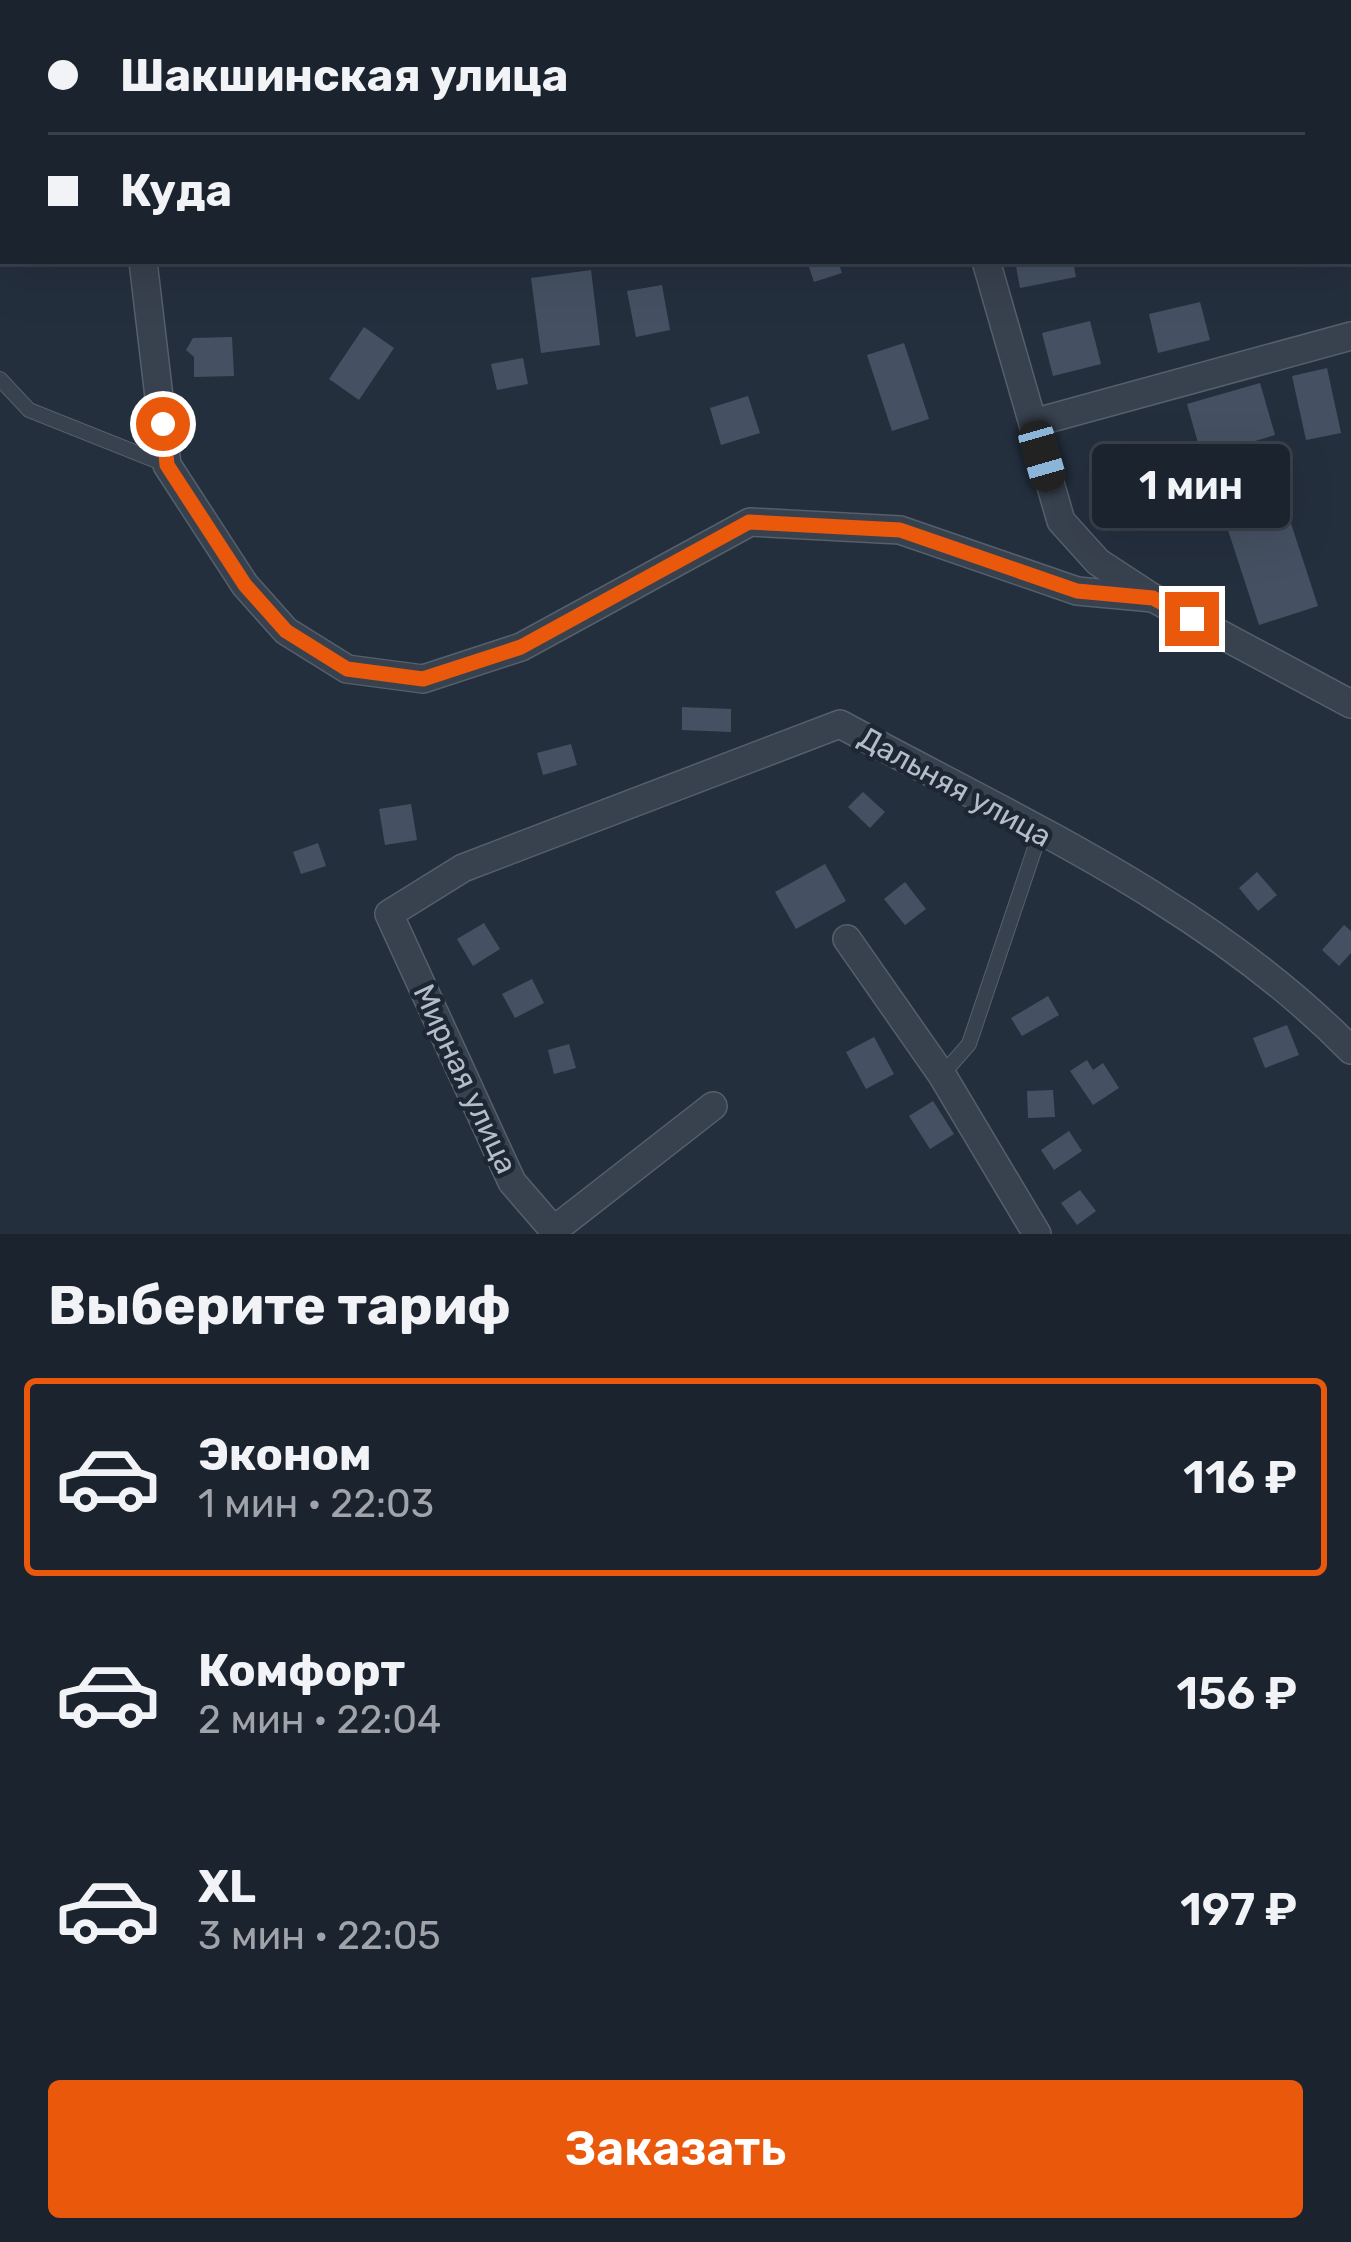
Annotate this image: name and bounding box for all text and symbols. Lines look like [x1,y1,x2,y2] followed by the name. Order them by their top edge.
[120,49,568,102] text: Шакшинская улица
[120,164,232,217] text: Куда
[136,397,190,451] route start
[1015,416,1069,496] car
[1093,445,1291,529] callout: 1 мин
[1139,463,1243,509] text: 1 мин
[1165,592,1219,646] route end
[852,719,1058,855] street label: Дальняя улица
[405,979,525,1179] street label: Мирная улица
[48,1274,511,1338] text: Выберите тариф
[54,1423,162,1531] icon: car
[198,1428,372,1481] text: Эконом
[1183,1451,1297,1504] text: 116 ₽
[198,1481,434,1527] text: 1 мин · 22:03
[54,1639,162,1747] icon: car
[198,1644,405,1697] text: Комфорт
[1176,1667,1297,1720] text: 156 ₽
[198,1697,441,1743] text: 2 мин · 22:04
[54,1855,162,1963] icon: car
[198,1860,256,1913] text: XL
[1180,1883,1297,1936] text: 197 ₽
[198,1913,441,1959] text: 3 мин · 22:05
[48,2080,1303,2218] button: Заказать

